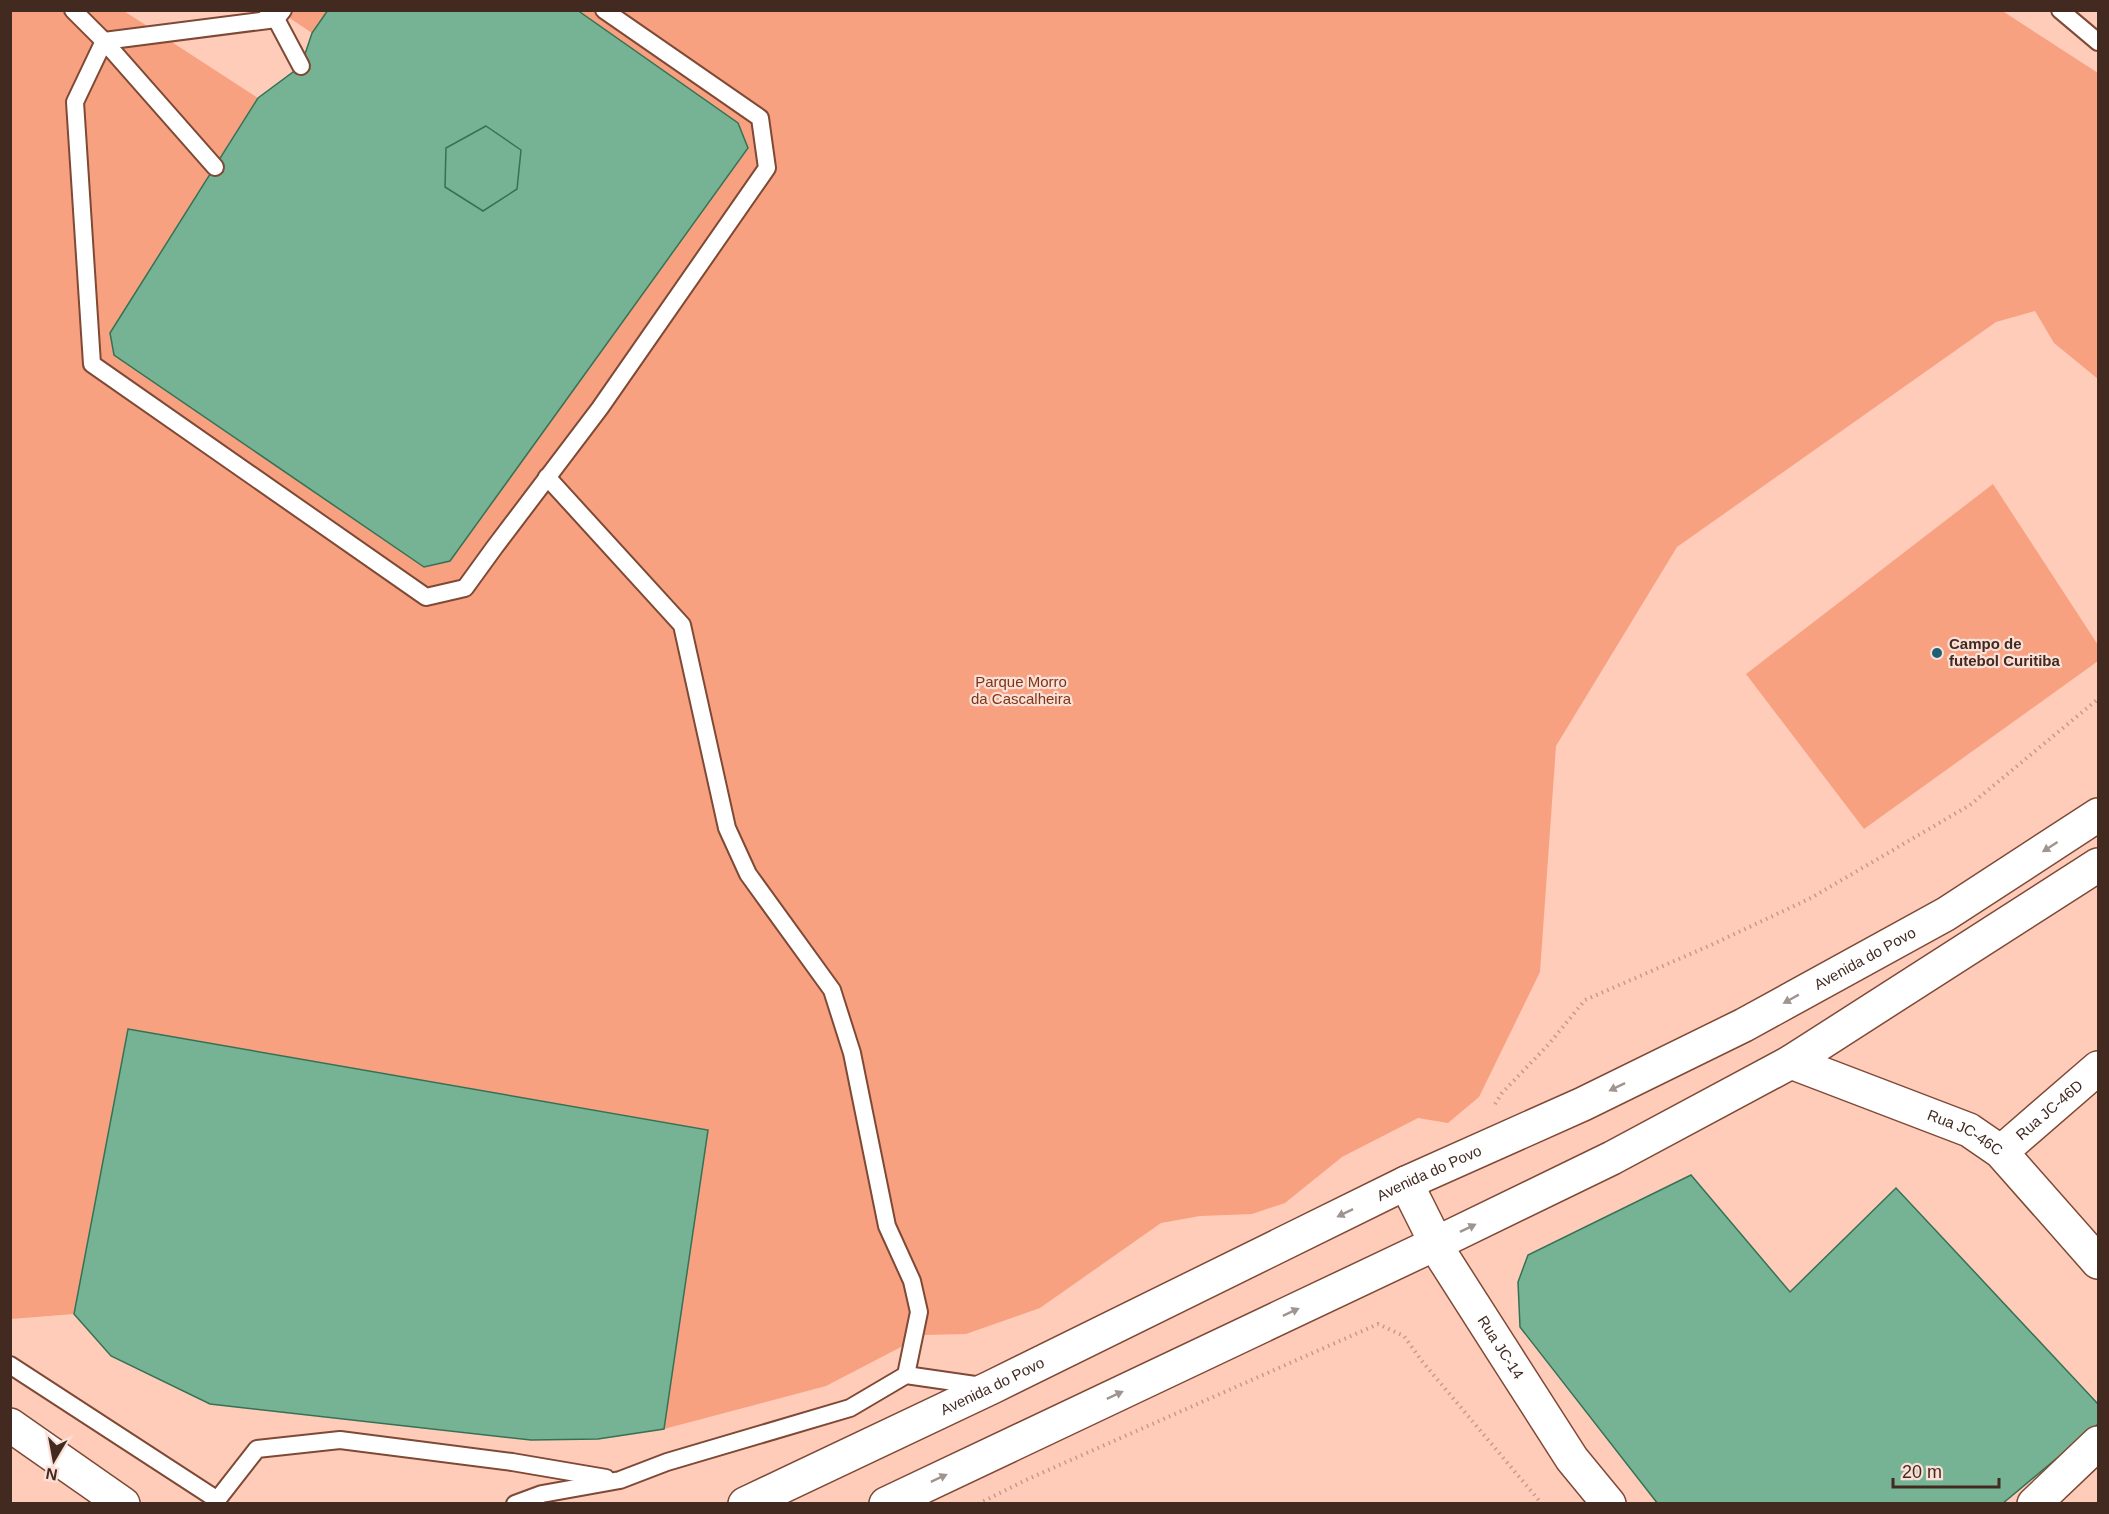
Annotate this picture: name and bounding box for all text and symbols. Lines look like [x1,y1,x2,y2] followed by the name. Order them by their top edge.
[1949,635,2060,669] place label: Campo de futebol Curitiba
[1930,646,1944,660] marker: Campo de futebol Curitiba
[971,673,1072,707] park label: Parque Morro da Cascalheira
[2041,841,2058,852] one-way arrow
[1811,923,1918,993] street label: Avenida do Povo
[1782,994,1799,1004] one-way arrow
[2012,1076,2086,1143] street label: Rua JC-46D
[1609,1082,1626,1092] one-way arrow
[1925,1106,2006,1159] street label: Rua JC-46C
[1374,1141,1484,1204] street label: Avenida do Povo
[1337,1209,1354,1218] one-way arrow
[1459,1223,1476,1233] one-way arrow
[1283,1307,1300,1316] one-way arrow
[1475,1312,1527,1382] street label: Rua JC-14
[938,1354,1047,1418] street label: Avenida do Povo
[1107,1391,1124,1400] one-way arrow
[24,1430,84,1490] north arrow
[1893,1451,2000,1489] scale bar
[1902,1462,1942,1482] text: 20 m
[44,1465,59,1484] text: N
[930,1474,947,1483] one-way arrow

